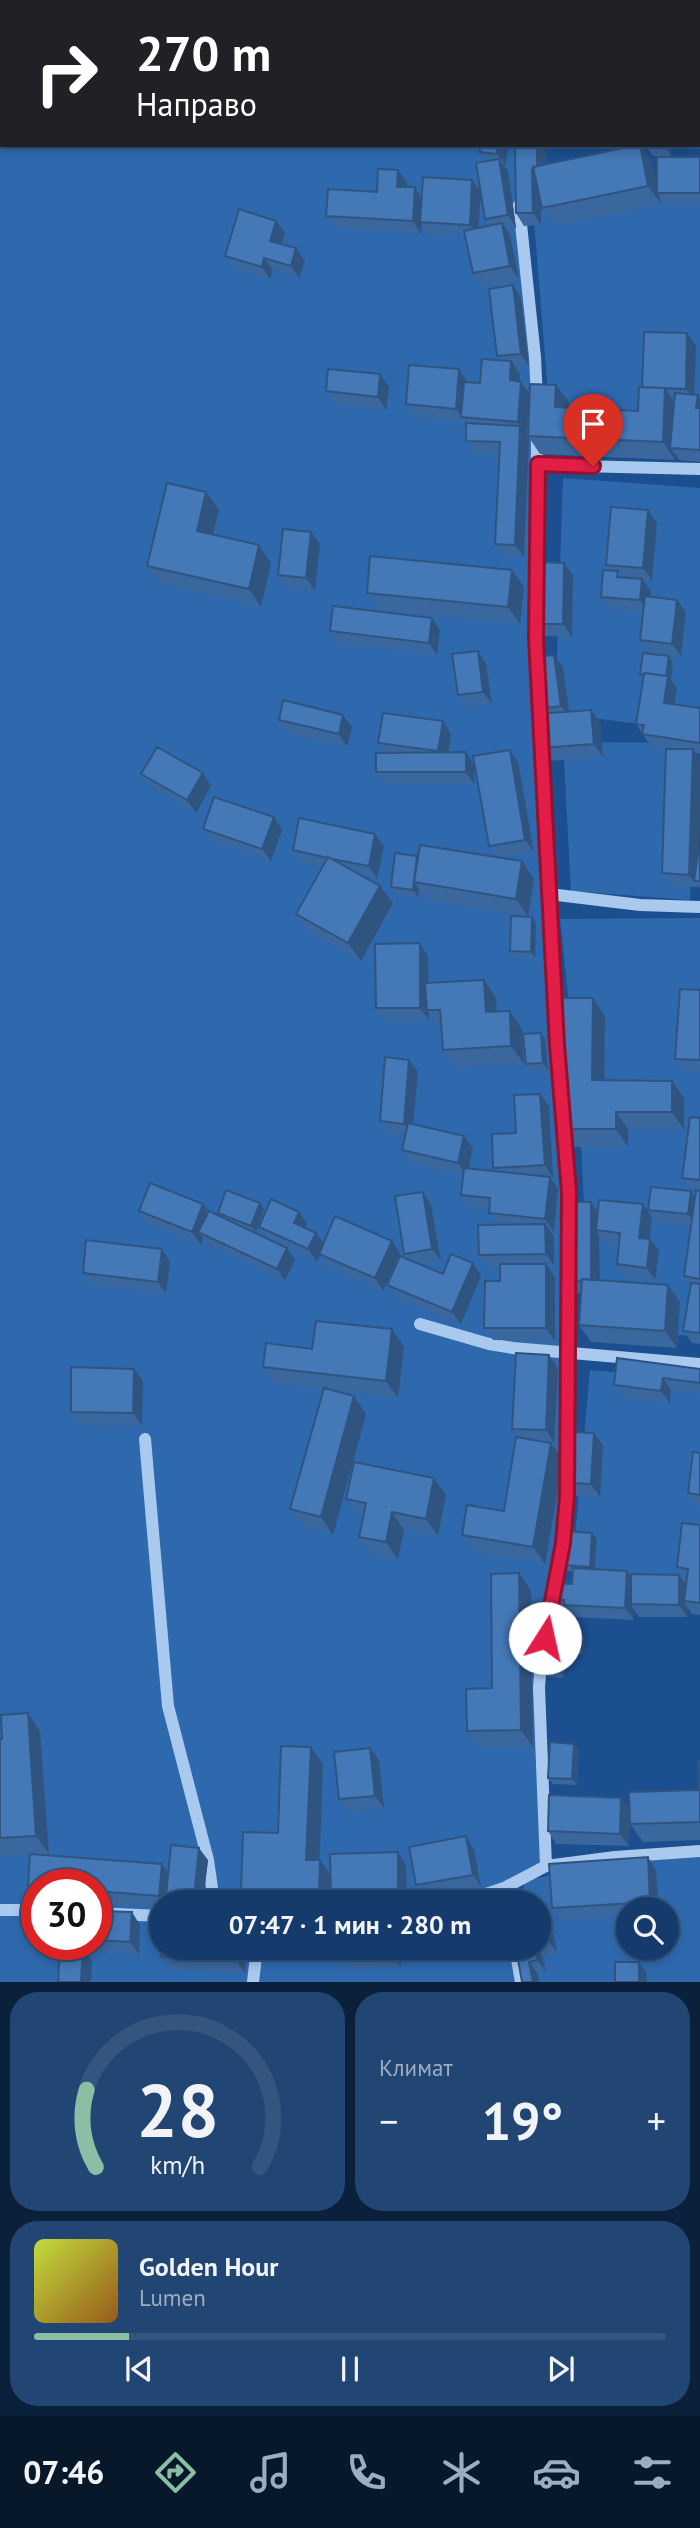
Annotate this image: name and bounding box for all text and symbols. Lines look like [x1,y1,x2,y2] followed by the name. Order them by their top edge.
[136,21,271,85] text: 270 m
[21,28,112,119] icon: right
[136,83,257,125] text: Направо
[563,394,623,466] pin
[574,405,612,443] icon: arrive
[508,1601,582,1675] position arrow
[21,1869,112,1960] speed limit sign: 30
[616,1897,679,1960] map controls
[616,1897,679,1960] button: search
[229,1908,471,1941] text: 07:47 · 1 мин · 280 m
[379,2053,453,2082] text: Климат
[136,2064,219,2158] text: 28
[482,2087,563,2154] text: 19°
[379,2096,398,2145] text: −
[647,2096,666,2145] text: +
[150,2149,205,2181] text: km/h
[139,2250,278,2283] text: Golden Hour
[139,2283,206,2312] text: Lumen
[120,2350,158,2388] icon: previous
[331,2350,369,2388] icon: pause
[542,2350,580,2388] icon: next
[151,2448,200,2497] icon: directions
[246,2448,295,2497] icon: music
[342,2448,391,2497] icon: phone
[437,2448,486,2497] icon: climate
[532,2448,581,2497] icon: car
[628,2448,677,2497] icon: filters
[23,2451,104,2493] text: 07:46

